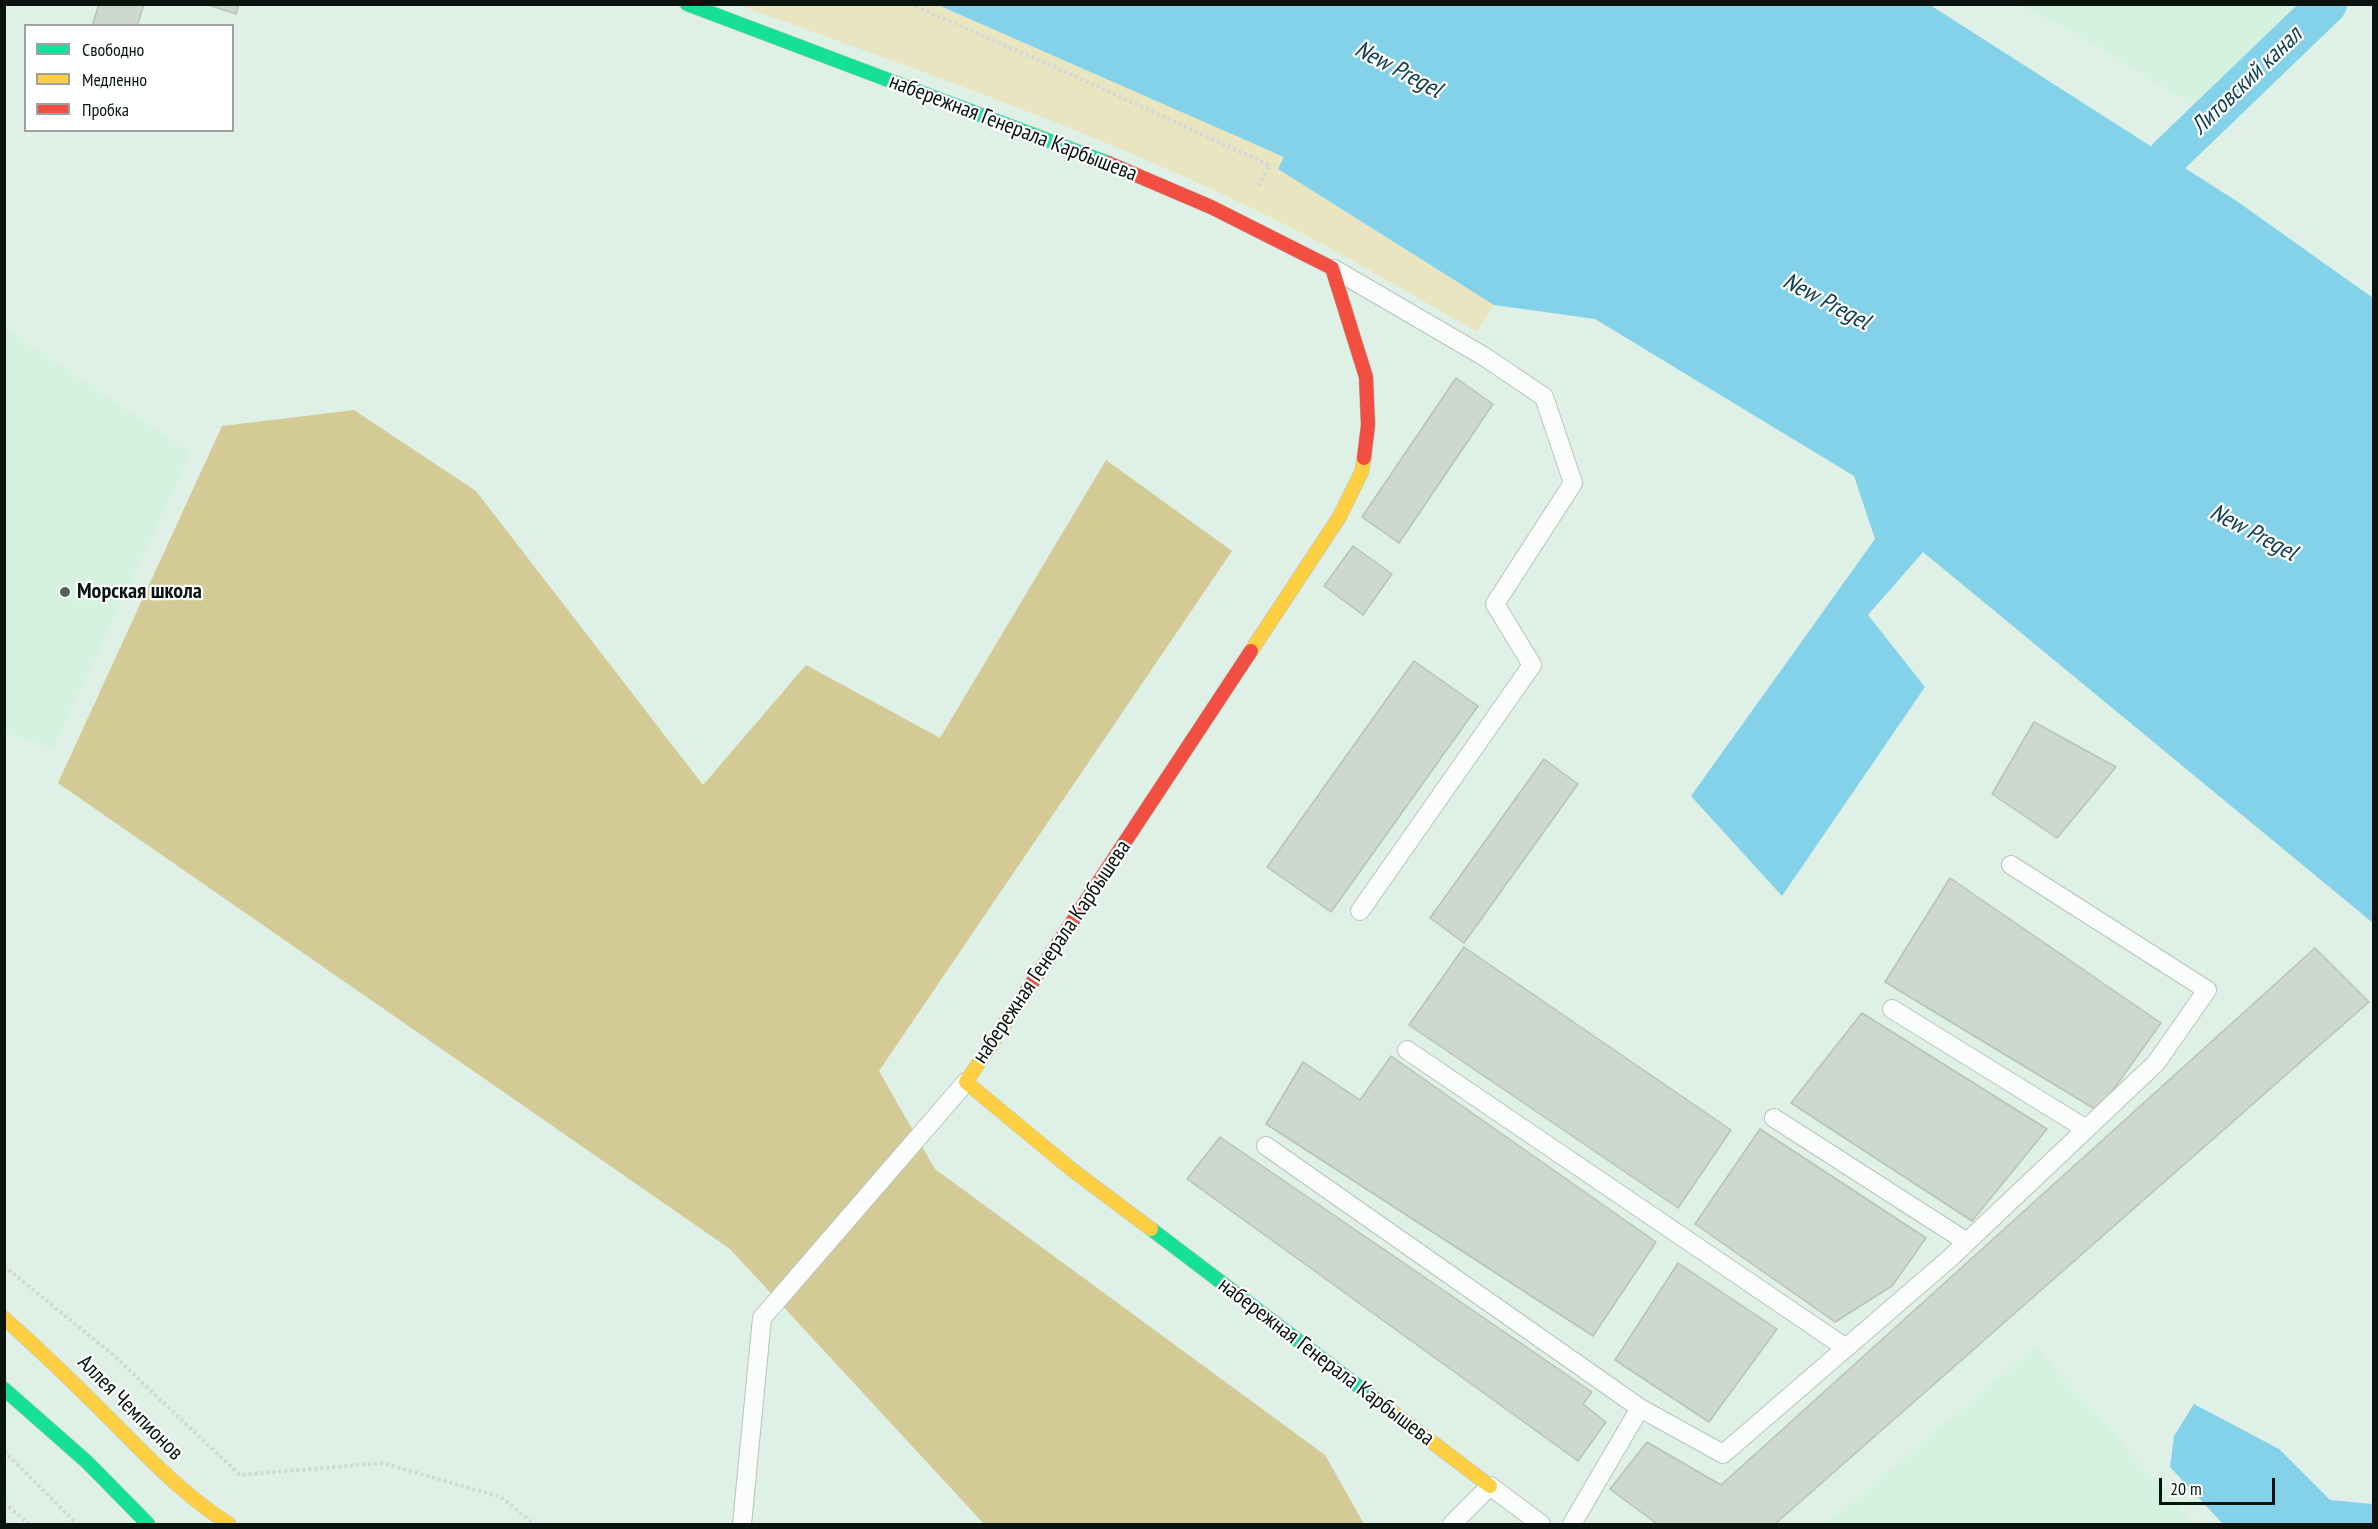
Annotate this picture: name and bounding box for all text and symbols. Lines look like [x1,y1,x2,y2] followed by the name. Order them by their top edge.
[2186,21,2308,141] water label: Литовский канал
[24,24,234,132] legend
[1350,35,1446,105] water label: New Pregel
[82,38,144,61] text: Свободно
[82,68,147,91] text: Медленно
[885,68,1141,188] street label: набережная Генерала Карбышева
[82,98,129,121] text: Пробка
[1778,267,1874,337] water label: New Pregel
[2205,498,2301,568] water label: New Pregel
[77,579,202,605] place label: Морская школа
[58,585,72,599] marker: Морская школа
[967,835,1137,1069] street label: набережная Генерала Карбышева
[1213,1272,1439,1452] street label: набережная Генерала Карбышева
[72,1350,188,1466] street label: Аллея Чемпионов
[2162,1466,2278,1504] scale bar
[2170,1477,2202,1500] text: 20 m

